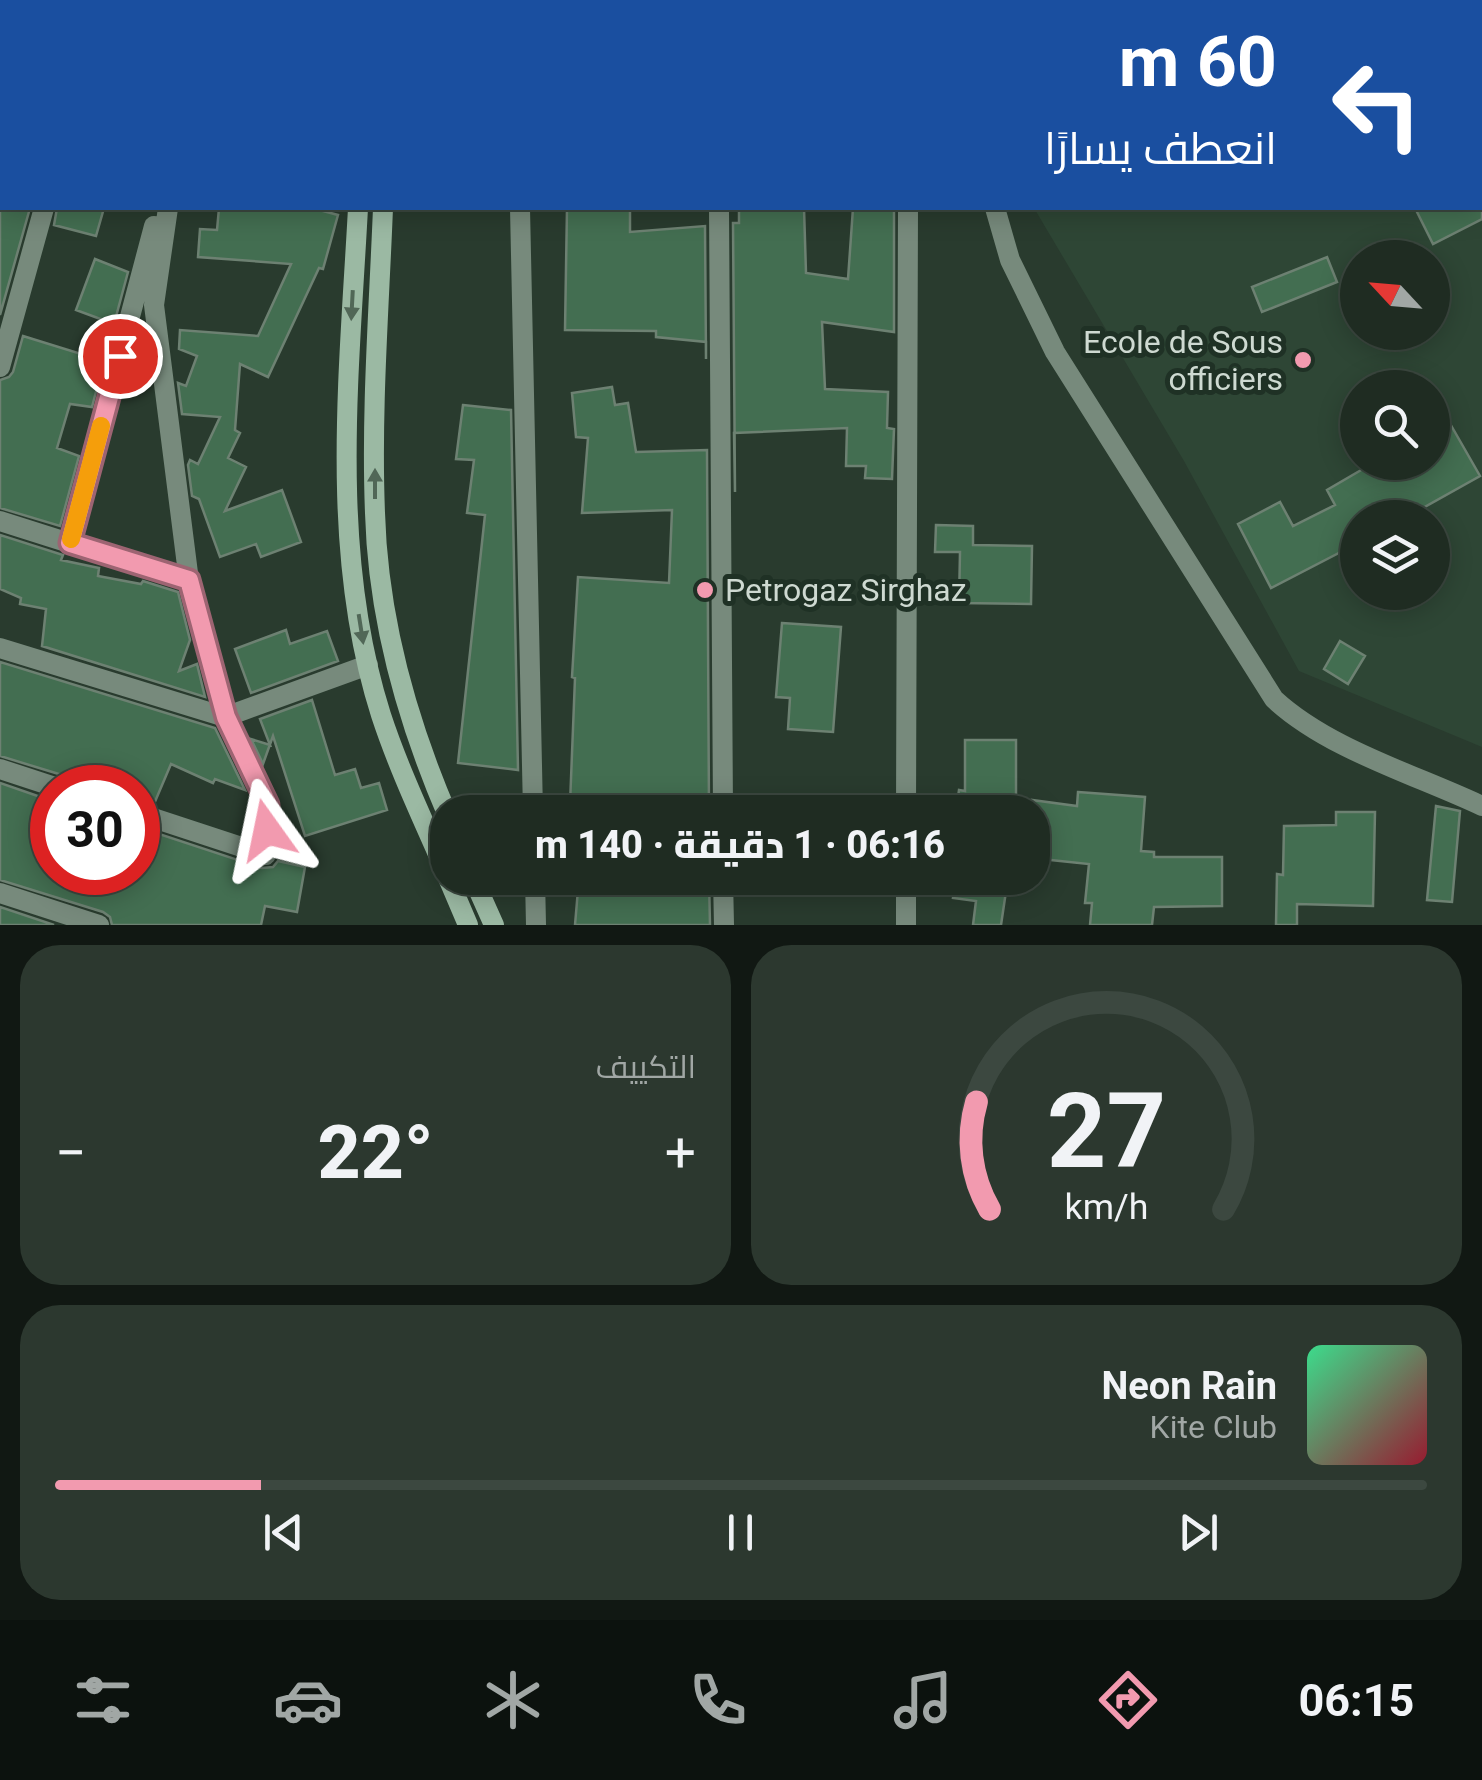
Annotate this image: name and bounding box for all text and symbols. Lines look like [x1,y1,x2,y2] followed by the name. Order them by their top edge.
[1119,21,1277,103] text: 60 m
[1312,40,1442,170] icon: left
[1044,122,1277,175] text: انعطف يسارًا
[1340,240,1450,350] north arrow
[1340,240,1450,610] map controls
[344,289,360,321] one-way arrow
[78,314,163,399] pin
[1083,323,1283,398] place label: Ecole de Sous officiers
[93,329,148,384] icon: arrive
[1292,349,1314,371] marker: Ecole de Sous officiers
[1340,370,1450,480] button: search
[367,468,383,500] one-way arrow
[1340,500,1450,610] button: layers
[725,571,967,609] place label: Petrogaz Sirghaz
[694,579,716,601] marker: Petrogaz Sirghaz
[354,613,370,645] one-way arrow
[30,765,160,895] speed limit sign: 30
[215,778,319,882] position arrow
[535,823,945,867] text: 06:16 · 1 دقيقة · 140 m
[596,1048,696,1086] text: التكييف
[1047,1071,1166,1192] text: 27
[318,1108,434,1196] text: 22°
[55,1121,86,1185] text: −
[665,1121,696,1185] text: +
[1065,1186,1148,1228] text: km/h
[1101,1364,1277,1408] text: Neon Rain
[1150,1408,1277,1446] text: Kite Club
[256,1505,311,1560] icon: previous
[713,1505,768,1560] icon: pause
[1171,1505,1226,1560] icon: next
[68,1665,138,1735] icon: filters
[273,1665,343,1735] icon: car
[478,1665,548,1735] icon: climate
[683,1665,753,1735] icon: phone
[888,1665,958,1735] icon: music
[1093,1665,1163,1735] icon: directions
[1298,1674,1414,1727] text: 06:15

